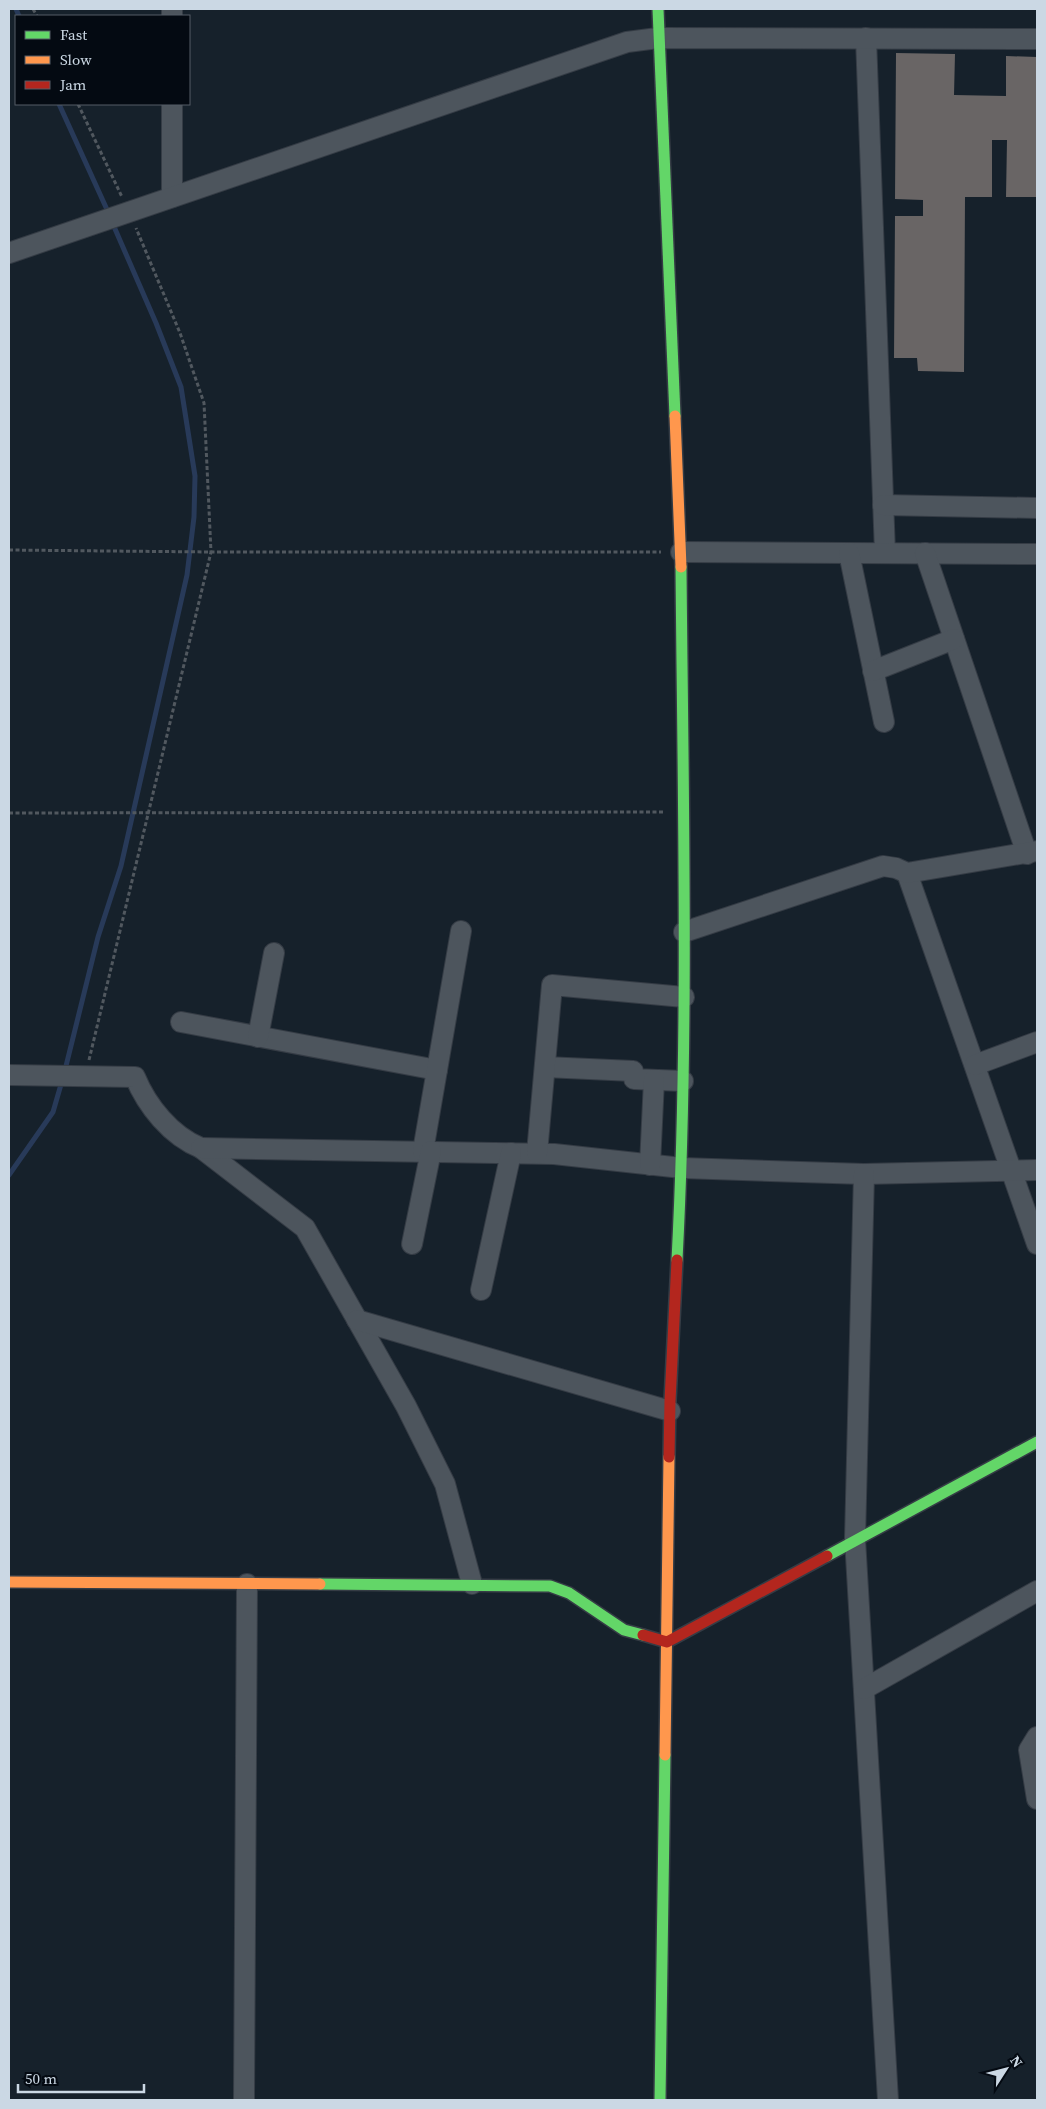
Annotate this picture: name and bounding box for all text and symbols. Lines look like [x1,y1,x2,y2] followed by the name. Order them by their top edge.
[15,15,190,105] legend
[60,24,87,45] text: Fast
[60,49,92,70] text: Slow
[59,74,87,95] text: Jam
[981,2044,1031,2094] north arrow
[1005,2051,1028,2071] text: N
[18,2062,144,2094] scale bar
[25,2068,57,2089] text: 50 m

